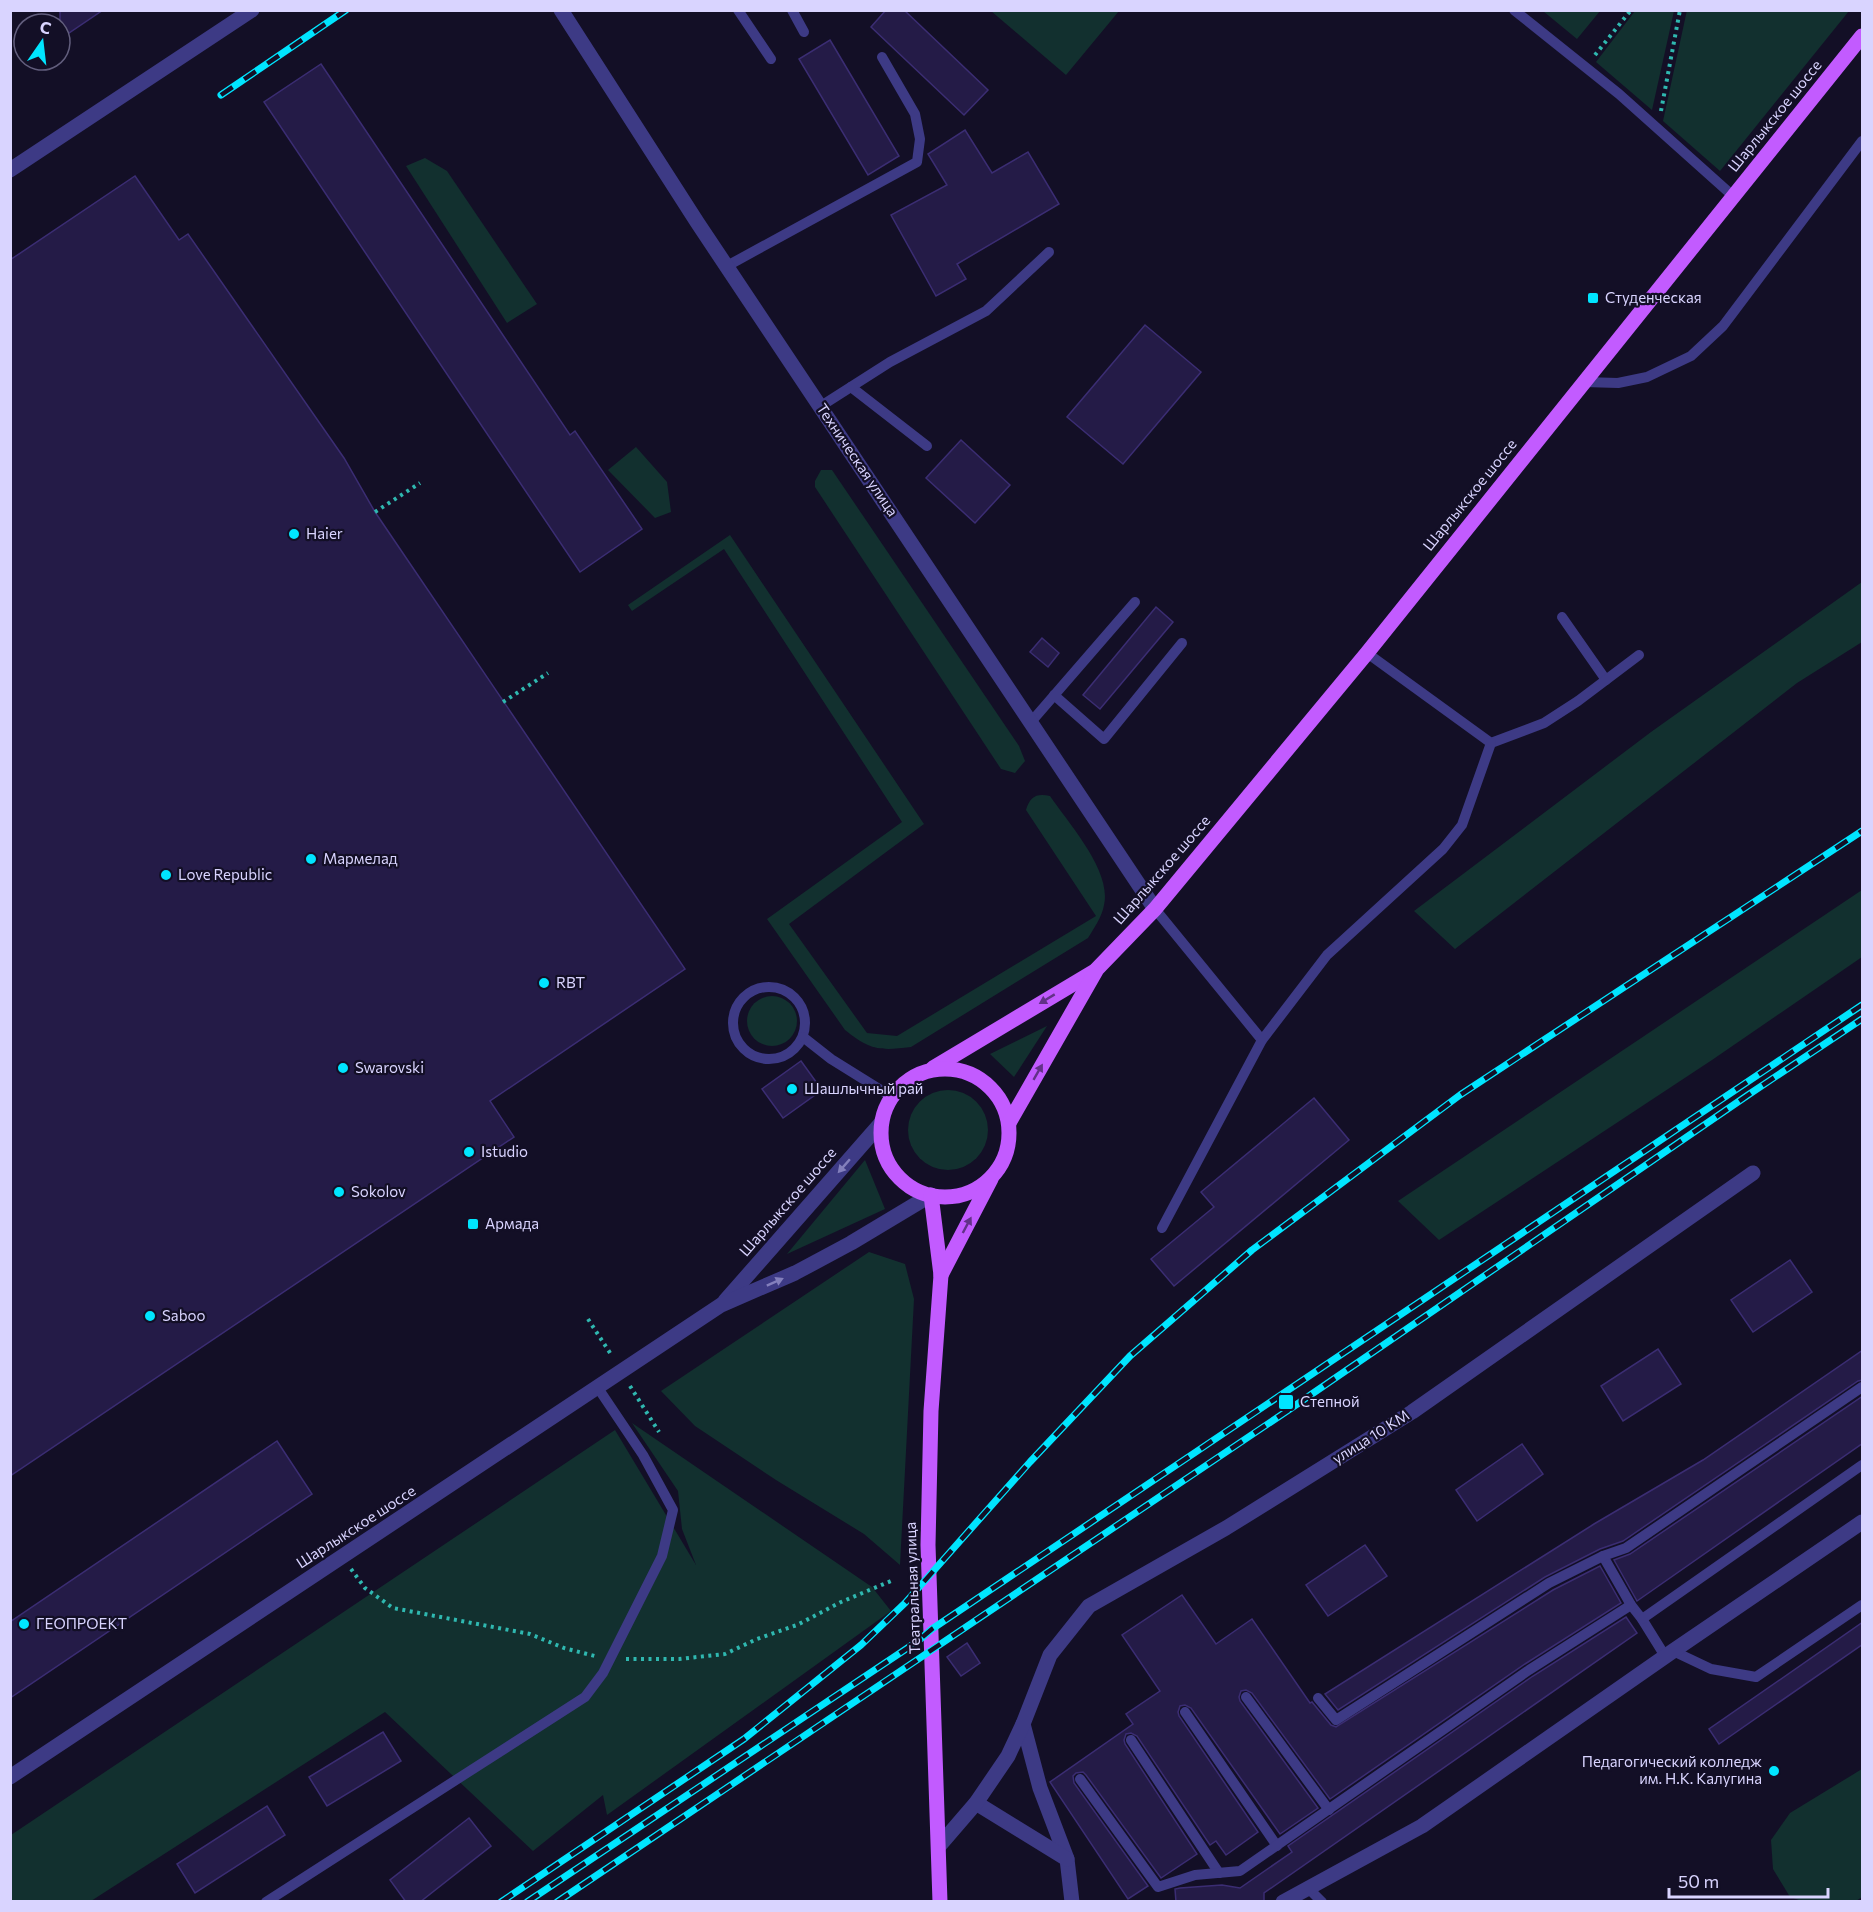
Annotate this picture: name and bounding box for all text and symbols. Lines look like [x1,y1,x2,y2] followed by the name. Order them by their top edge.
[12,12,72,72] north arrow
[38,16,53,38] text: С
[1724,56,1825,175] street label: Шарлыкское шоссе
[1605,288,1702,306] place label: Студенческая
[1586,291,1600,305] marker: Студенческая
[813,400,902,519] street label: Техническая улица
[1419,435,1520,554] street label: Шарлыкское шоссе
[306,524,343,542] place label: Haier
[287,527,301,541] marker: Haier
[1109,811,1214,927] street label: Шарлыкское шоссе
[323,849,398,867] place label: Мармелад
[304,852,318,866] marker: Мармелад
[178,865,272,883] place label: Love Republic
[159,868,173,882] marker: Love Republic
[556,973,586,991] place label: RBT
[537,976,551,990] marker: RBT
[1039,994,1055,1005] one-way arrow
[355,1058,424,1076] place label: Swarovski
[336,1061,350,1075] marker: Swarovski
[1033,1064,1043,1081] one-way arrow
[804,1079,923,1097] place label: Шашлычный рай
[785,1082,799,1096] marker: Шашлычный рай
[481,1142,528,1160] place label: Istudio
[735,1143,840,1259] street label: Шарлыкское шоссе
[462,1145,476,1159] marker: Istudio
[837,1158,850,1174] one-way arrow
[351,1182,406,1200] place label: Sokolov
[332,1185,346,1199] marker: Sokolov
[485,1214,539,1232] place label: Армада
[962,1216,972,1233] one-way arrow
[466,1217,480,1231] marker: Армада
[766,1277,784,1286] one-way arrow
[162,1306,205,1324] place label: Saboo
[143,1309,157,1323] marker: Saboo
[1300,1392,1360,1410] place label: Степной
[1277,1393,1295,1411] marker: Степной
[1329,1405,1412,1467] street label: улица 10 КМ
[292,1481,418,1571] street label: Шарлыкское шоссе
[901,1522,923,1654] street label: Театральная улица
[36,1614,127,1632] place label: ГЕОПРОЕКТ
[17,1617,31,1631] marker: ГЕОПРОЕКТ
[1582,1752,1762,1787] place label: Педагогический колледж им. Н.К. Калугина
[1767,1764,1781,1778] marker: Педагогический колледж им. Н.К. Калугина
[1669,1861,1828,1899] scale bar
[1678,1870,1719,1892] text: 50 m

